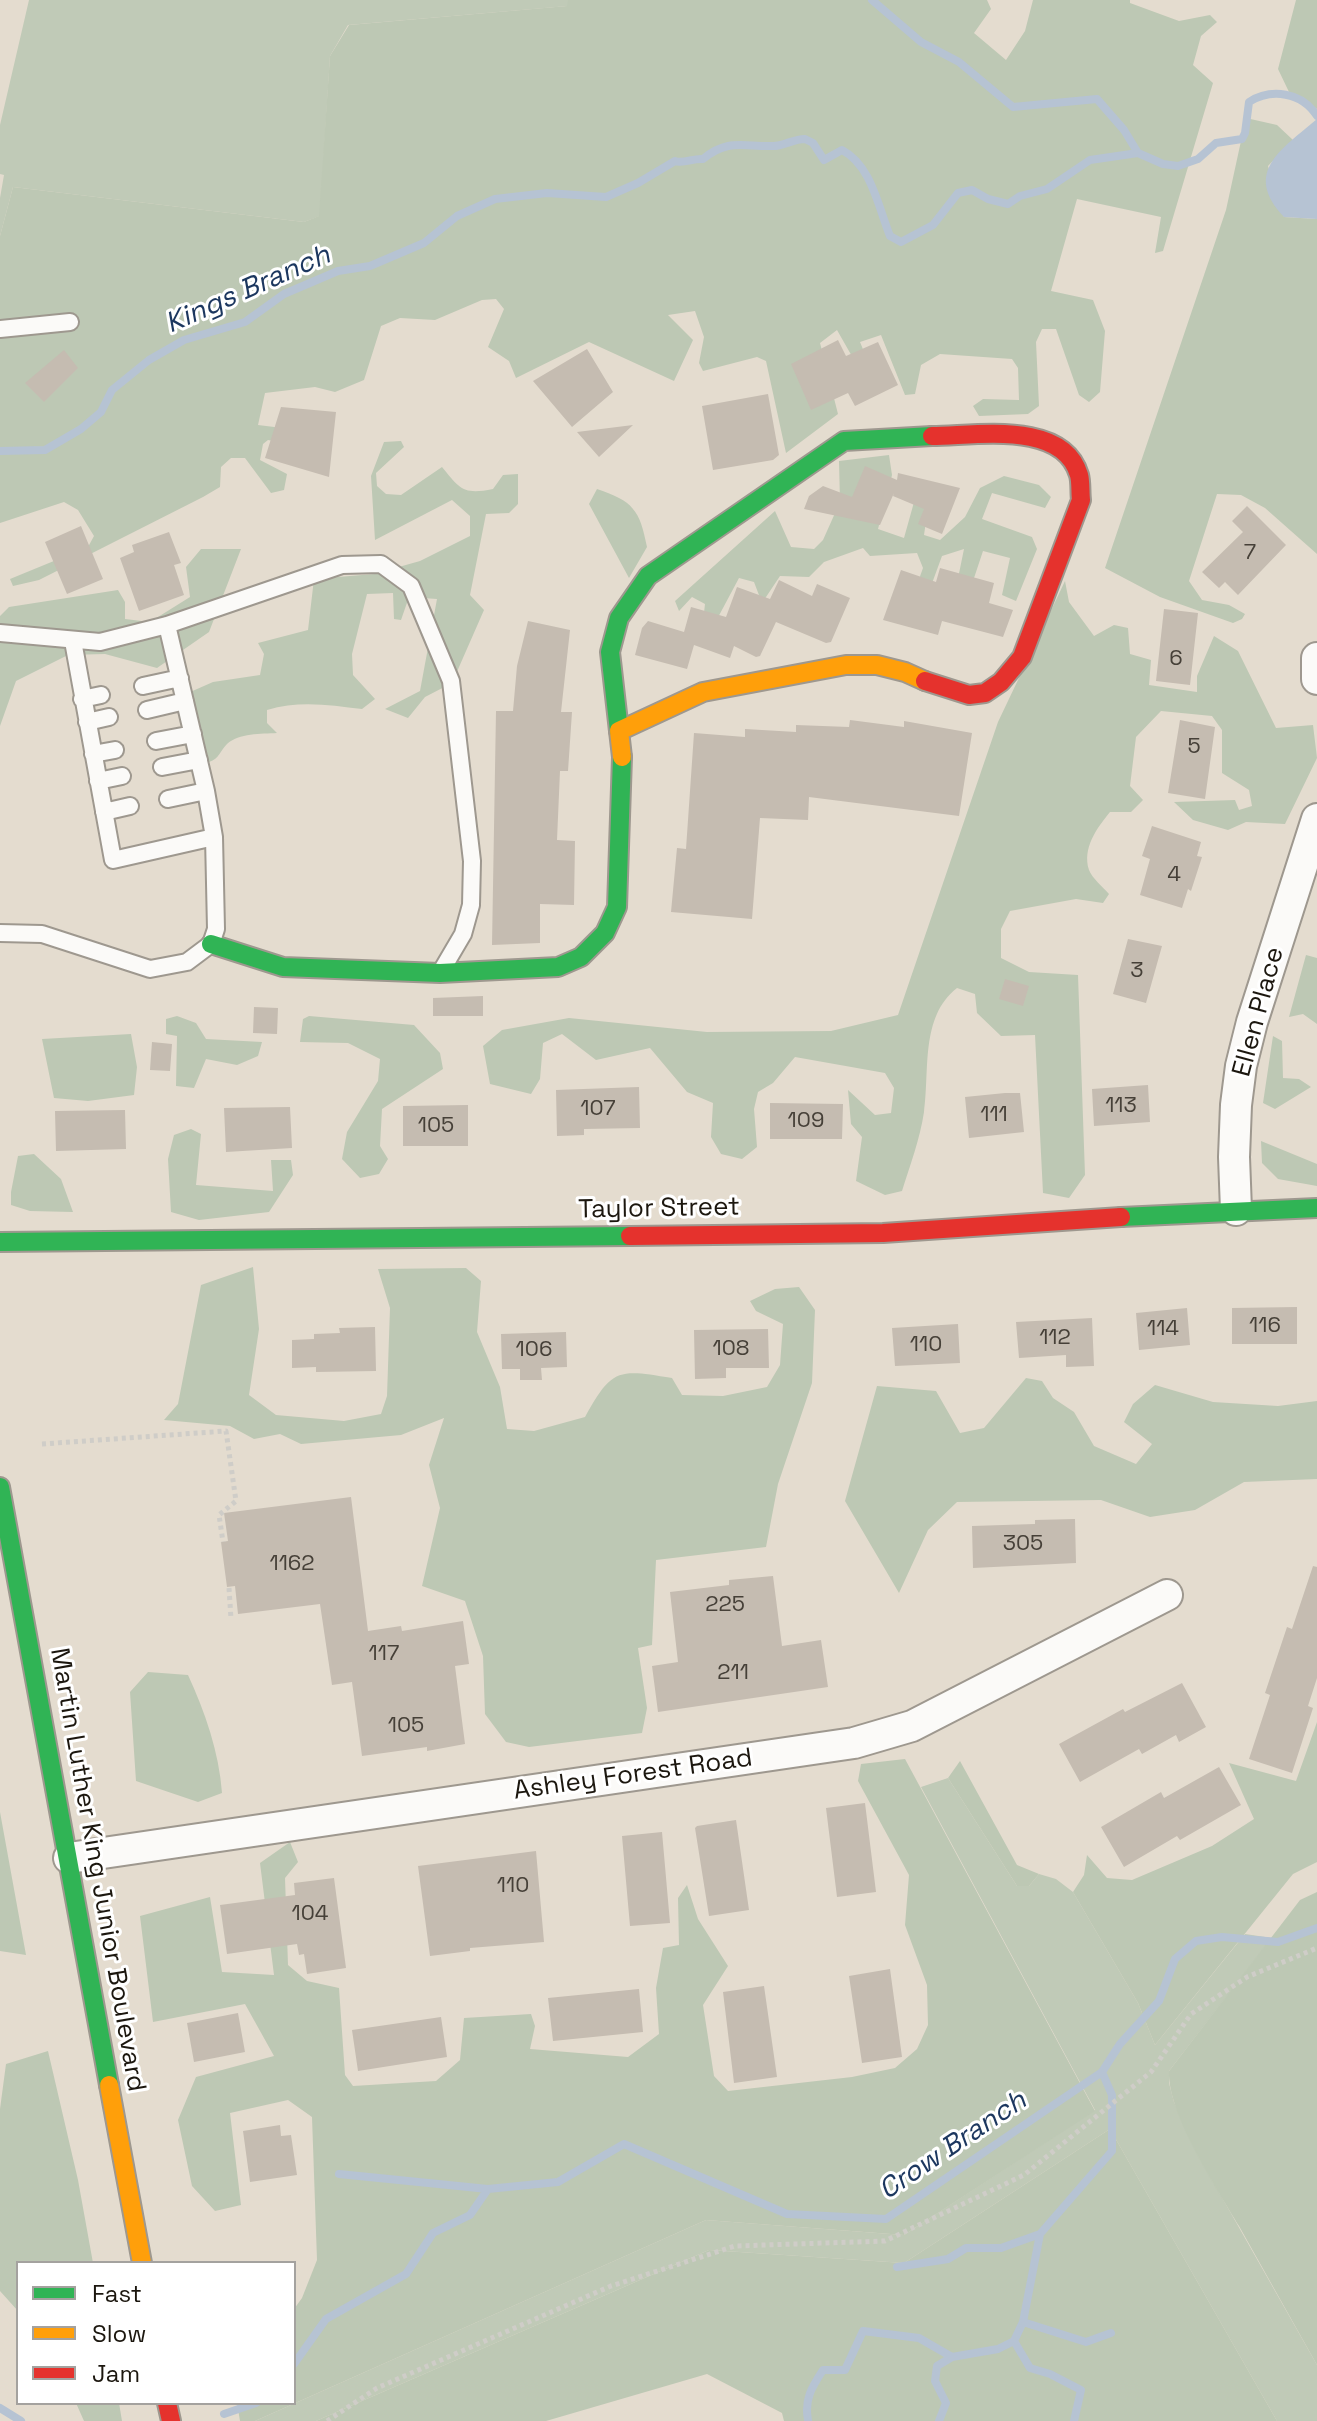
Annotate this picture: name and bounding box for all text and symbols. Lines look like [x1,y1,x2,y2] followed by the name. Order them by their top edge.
[160,239,336,341] water label: Kings Branch
[1244,540,1256,566] house number: 7
[1169,646,1183,672] house number: 6
[1187,734,1201,760] house number: 5
[1167,862,1181,888] house number: 4
[1227,944,1291,1080] street label: Ellen Place
[1130,958,1144,984] house number: 3
[1105,1093,1137,1119] house number: 113
[580,1096,616,1122] house number: 107
[980,1102,1008,1128] house number: 111
[788,1108,824,1134] house number: 109
[418,1113,454,1139] house number: 105
[578,1192,740,1226] street label: Taylor Street
[1249,1313,1281,1339] house number: 116
[1147,1316,1179,1342] house number: 114
[1039,1325,1071,1351] house number: 112
[910,1332,942,1358] house number: 110
[712,1336,750,1362] house number: 108
[516,1337,552,1363] house number: 106
[1003,1531,1043,1557] house number: 305
[269,1551,315,1577] house number: 1162
[705,1592,745,1618] house number: 225
[369,1641,399,1667] house number: 117
[43,1646,151,2094] street label: Martin Luther King Junior Boulevard
[717,1660,749,1686] house number: 211
[388,1713,424,1739] house number: 105
[512,1743,754,1807] street label: Ashley Forest Road
[497,1873,529,1899] house number: 110
[291,1901,329,1927] house number: 104
[873,2084,1033,2208] water label: Crow Branch
[16,2261,296,2405] legend
[92,2278,142,2309] text: Fast
[92,2318,146,2349] text: Slow
[92,2358,140,2389] text: Jam

